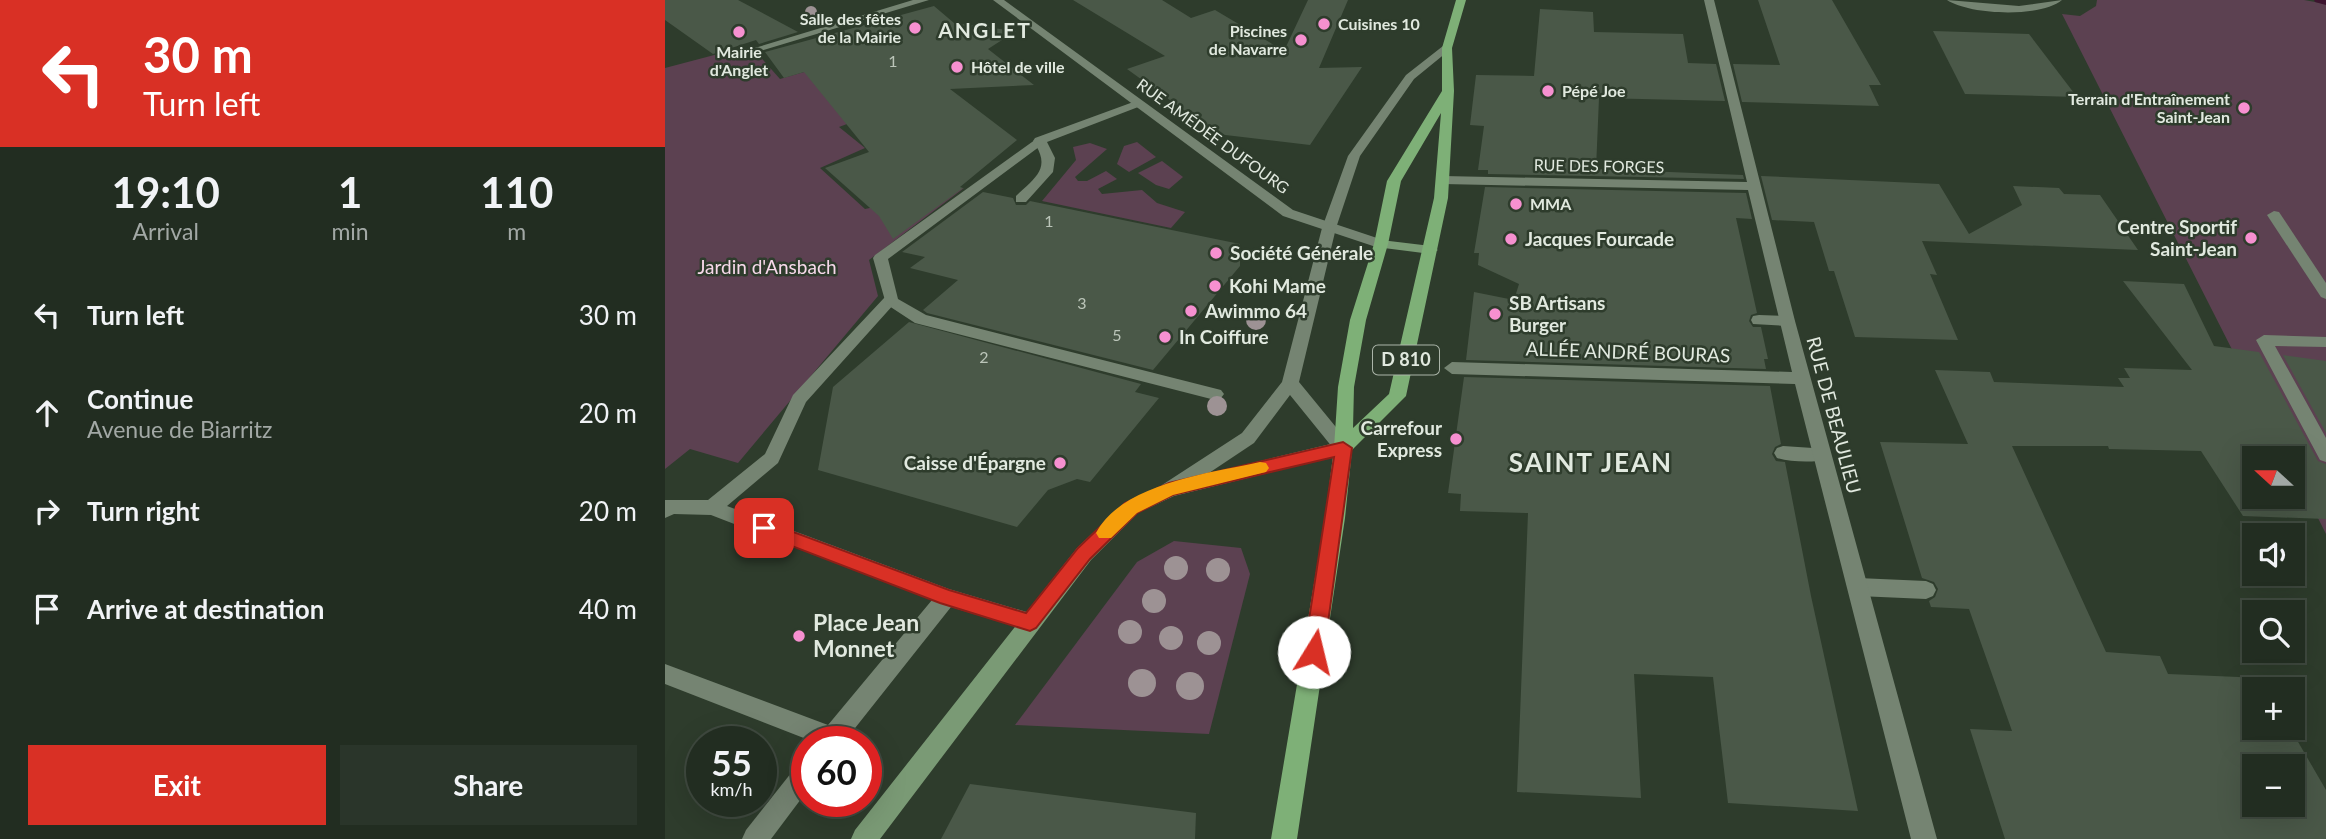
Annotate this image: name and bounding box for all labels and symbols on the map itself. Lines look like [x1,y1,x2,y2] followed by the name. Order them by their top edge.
[800,9,901,46] place label: Salle des fêtes de la Mairie
[1338,14,1420,33] place label: Cuisines 10
[1316,16,1332,32] marker: Cuisines 10
[937,17,1032,42] district label: ANGLET
[907,20,923,36] marker: Salle des fêtes de la Mairie
[1209,21,1287,58] place label: Piscines de Navarre
[731,24,747,40] marker: Mairie d'Anglet
[1293,32,1309,48] marker: Piscines de Navarre
[710,42,768,79] place label: Mairie d'Anglet
[888,51,898,70] house number: 1
[971,57,1065,76] place label: Hôtel de ville
[949,59,965,75] marker: Hôtel de ville
[1134,74,1293,197] street label: RUE AMÉDÉE DUFOURG
[1562,81,1626,100] place label: Pépé Joe
[1540,83,1556,99] marker: Pépé Joe
[2068,89,2230,126] place label: Terrain d'Entraînement Saint-Jean
[2236,100,2252,116] marker: Terrain d'Entraînement Saint-Jean
[1534,155,1664,176] street label: RUE DES FORGES
[1530,194,1572,213] place label: MMA
[1508,196,1524,212] marker: MMA
[1044,211,1054,230] house number: 1
[2117,215,2237,260] place label: Centre Sportif Saint-Jean
[1525,227,1674,250] place label: Jacques Fourcade
[2243,230,2259,246] marker: Centre Sportif Saint-Jean
[1503,231,1519,247] marker: Jacques Fourcade
[1230,241,1373,264] place label: Société Générale
[1208,245,1224,261] marker: Société Générale
[697,255,837,278] park label: Jardin d'Ansbach
[1229,274,1326,297] place label: Kohi Mame
[1207,278,1223,294] marker: Kohi Mame
[1509,291,1605,336] place label: SB Artisans Burger
[1077,293,1087,312] house number: 3
[1204,299,1307,322] place label: Awimmo 64
[1183,303,1199,319] marker: Awimmo 64
[1487,306,1503,322] marker: SB Artisans Burger
[1112,325,1122,344] house number: 5
[1179,325,1269,348] place label: In Coiffure
[1157,329,1173,345] marker: In Coiffure
[1802,334,1867,496] street label: RUE DE BEAULIEU
[1525,336,1731,367] street label: ALLÉE ANDRÉ BOURAS
[1373,346,1439,374] road number: D 810
[979,347,989,366] house number: 2
[1361,416,1443,461] place label: Carrefour Express
[1448,431,1464,447] marker: Carrefour Express
[1509,446,1673,478] district label: SAINT JEAN
[2242,446,2305,509] north arrow
[904,451,1046,474] place label: Caisse d'Épargne
[1052,455,1068,471] marker: Caisse d'Épargne
[734,498,794,558] pin
[813,608,919,662] place label: Place Jean Monnet
[1277,615,1351,689] position arrow
[791,628,807,644] marker: Place Jean Monnet
[791,726,882,817] speed limit sign: 60

